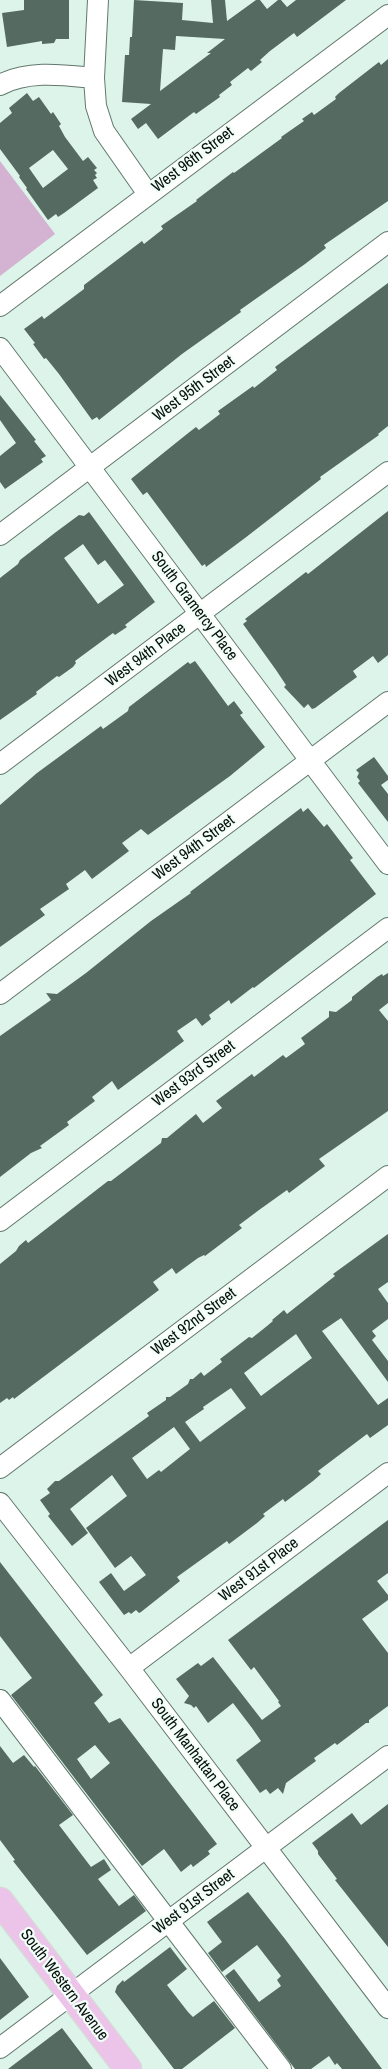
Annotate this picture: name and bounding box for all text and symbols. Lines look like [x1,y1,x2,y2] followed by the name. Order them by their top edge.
[148,123,238,197] street label: West 96th Street
[149,352,239,426] street label: West 95th Street
[147,548,241,664] street label: South Gramercy Place
[102,619,190,691] street label: West 94th Place
[149,811,239,885] street label: West 94th Street
[149,1037,239,1111] street label: West 93rd Street
[148,1284,240,1360] street label: West 92nd Street
[215,1534,303,1606] street label: West 91st Place
[146,1695,244,1815] street label: South Manhattan Place
[150,1865,238,1939] street label: West 91st Street
[16,1926,112,2044] street label: South Western Avenue

